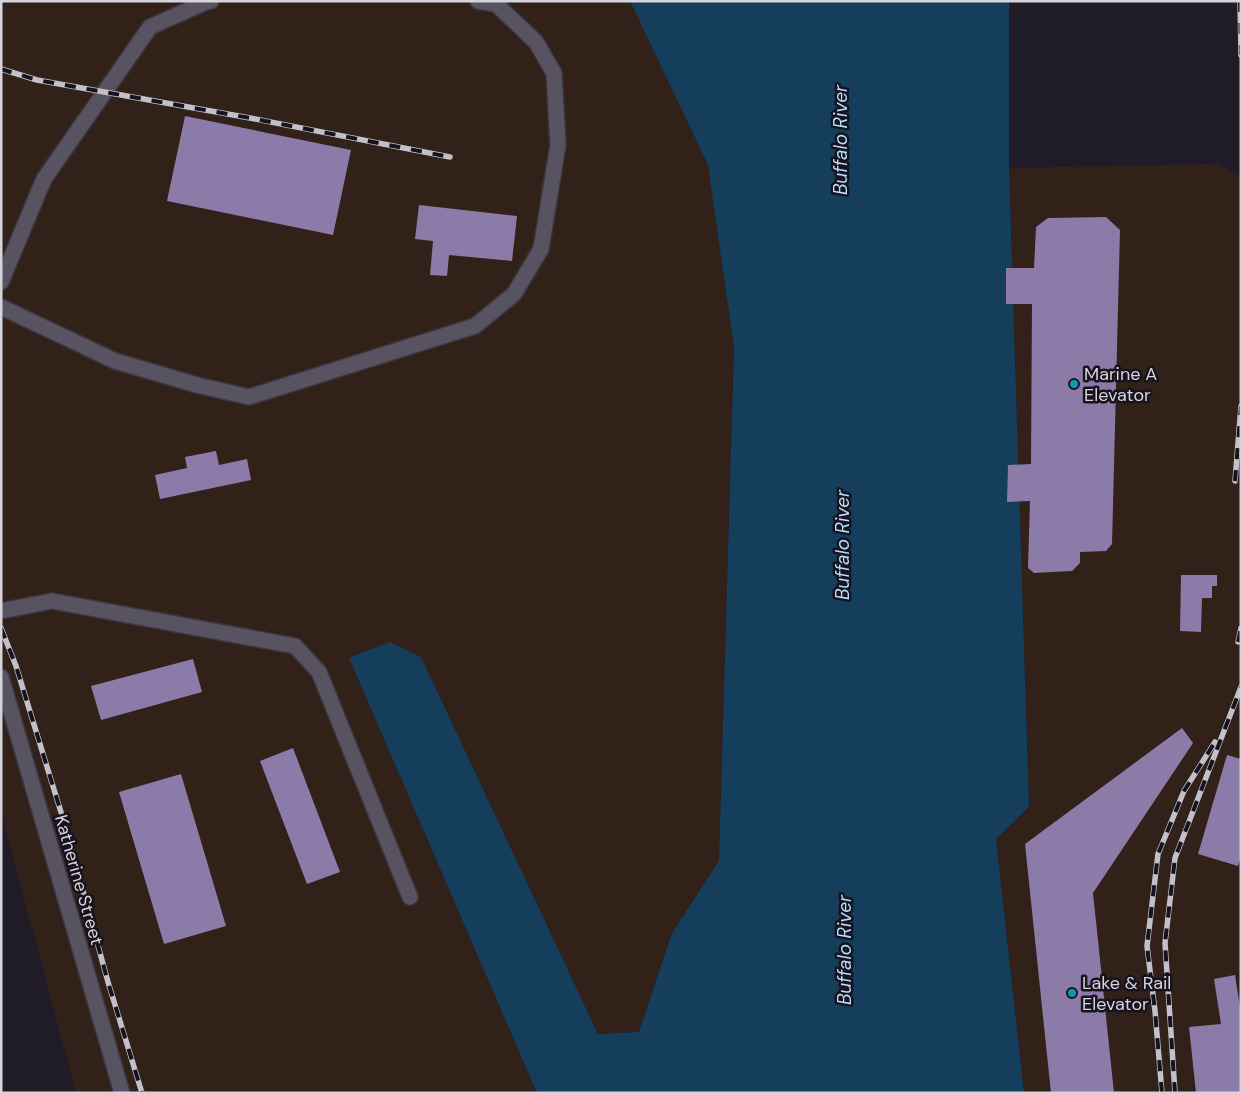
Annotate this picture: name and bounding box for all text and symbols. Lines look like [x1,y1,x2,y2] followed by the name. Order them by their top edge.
[828,84,853,195] water label: Buffalo River
[1084,362,1157,407] place label: Marine A Elevator
[1068,378,1080,390] marker: Marine A Elevator
[830,489,855,600] water label: Buffalo River
[49,812,109,948] street label: Katherine Street
[832,894,857,1005] water label: Buffalo River
[1082,971,1171,1016] place label: Lake & Rail Elevator
[1066,987,1078,999] marker: Lake & Rail Elevator

